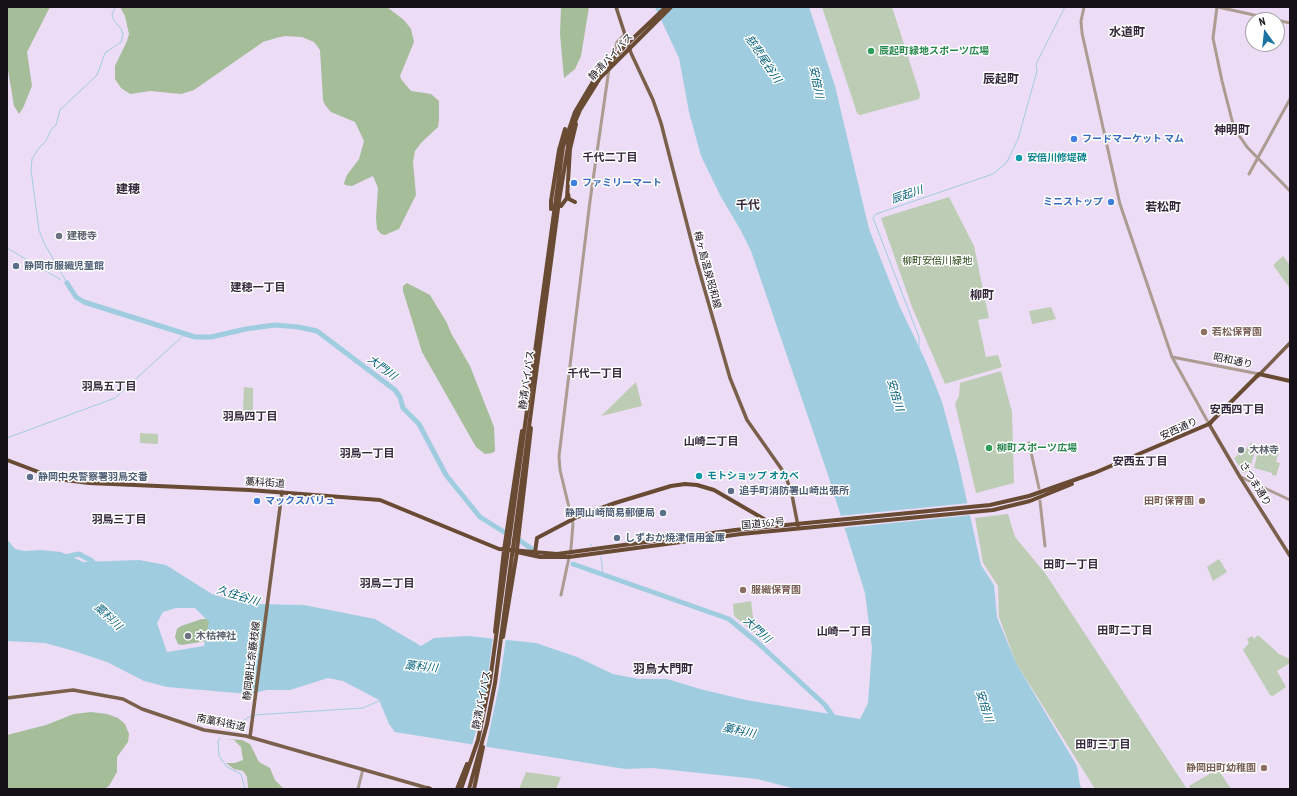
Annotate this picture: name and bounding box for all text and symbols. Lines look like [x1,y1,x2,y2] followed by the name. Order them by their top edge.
[1245,12,1285,52] north arrow
[1257,14,1267,29] text: N
[1109,26,1145,40] district label: 水道町
[586,31,636,83] street label: 静清バイパス
[742,33,784,85] water label: 慈悲尾谷川
[879,45,989,57] place label: 辰起町緑地スポーツ広場
[866,46,876,56] marker: 辰起町緑地スポーツ広場
[806,65,826,99] water label: 安倍川
[983,73,1019,87] district label: 辰起町
[1214,124,1250,138] district label: 神明町
[1082,133,1184,145] place label: フードマーケット マム
[1069,134,1079,144] marker: フードマーケット マム
[583,151,637,165] district label: 千代二丁目
[1027,152,1087,164] place label: 安倍川修堤碑
[1014,153,1024,163] marker: 安倍川修堤碑
[582,177,662,189] place label: ファミリーマート
[569,178,579,188] marker: ファミリーマート
[116,183,140,197] district label: 建穂
[889,183,925,207] water label: 辰起川
[1043,196,1103,208] place label: ミニストップ
[1106,197,1116,207] marker: ミニストップ
[736,199,760,213] district label: 千代
[1145,201,1181,215] district label: 若松町
[67,230,97,242] place label: 建穂寺
[691,230,723,310] street label: 梅ヶ島温泉昭和線
[54,231,64,241] marker: 建穂寺
[902,255,972,267] park label: 柳町安倍川緑地
[24,260,104,272] place label: 静岡市服織児童館
[11,261,21,271] marker: 静岡市服織児童館
[231,281,285,295] district label: 建穂一丁目
[970,289,994,303] district label: 柳町
[1212,326,1262,338] place label: 若松保育園
[1199,327,1209,337] marker: 若松保育園
[517,349,537,411] street label: 静清バイパス
[1212,351,1254,371] street label: 昭和通り
[365,353,399,383] water label: 大門川
[568,367,622,381] district label: 千代一丁目
[884,377,906,413] water label: 安倍川
[82,380,136,394] district label: 羽鳥五丁目
[1210,403,1264,417] district label: 安西四丁目
[223,410,277,424] district label: 羽鳥四丁目
[1158,415,1200,443] street label: 安西通り
[684,435,738,449] district label: 山崎二丁目
[997,442,1077,454] place label: 柳町スポーツ広場
[984,443,994,453] marker: 柳町スポーツ広場
[1249,444,1279,456] place label: 大林寺
[1236,445,1246,455] marker: 大林寺
[340,447,394,461] district label: 羽鳥一丁目
[1113,455,1167,469] district label: 安西五丁目
[1237,460,1273,508] street label: さつま通り
[707,470,799,482] place label: モトショップ オカベ
[38,471,148,483] place label: 静岡中央警察署羽鳥交番
[694,471,704,481] marker: モトショップ オカベ
[25,472,35,482] marker: 静岡中央警察署羽鳥交番
[245,476,285,490] street label: 藁科街道
[739,485,849,497] place label: 追手町消防署山崎出張所
[726,486,736,496] marker: 追手町消防署山崎出張所
[265,495,335,507] place label: マックスバリュ
[1144,495,1194,507] place label: 田町保育園
[252,496,262,506] marker: マックスバリュ
[1197,496,1207,506] marker: 田町保育園
[565,507,655,519] place label: 静岡山崎簡易郵便局
[658,508,668,518] marker: 静岡山崎簡易郵便局
[92,513,146,527] district label: 羽鳥三丁目
[741,516,785,532] street label: 国道362号
[625,532,725,544] place label: しずおか焼津信用金庫
[612,533,622,543] marker: しずおか焼津信用金庫
[1044,558,1098,572] district label: 田町一丁目
[360,577,414,591] district label: 羽鳥二丁目
[215,583,261,609] water label: 久住谷川
[751,584,801,596] place label: 服織保育園
[738,585,748,595] marker: 服織保育園
[91,601,125,633] water label: 藁科川
[740,614,774,646] water label: 大門川
[241,621,263,701] street label: 静岡朝比奈藤枝線
[1098,624,1152,638] district label: 田町二丁目
[817,625,871,639] district label: 山崎一丁目
[196,630,236,642] place label: 木枯神社
[183,631,193,641] marker: 木枯神社
[404,659,438,675] water label: 藁科川
[633,663,693,677] district label: 羽鳥大門町
[470,669,494,731] street label: 静清バイパス
[973,688,995,724] water label: 安倍川
[195,712,247,734] street label: 南藁科街道
[721,721,757,741] water label: 藁科川
[1076,738,1130,752] district label: 田町三丁目
[1186,762,1256,774] place label: 静岡田町幼稚園
[1259,763,1269,773] marker: 静岡田町幼稚園

